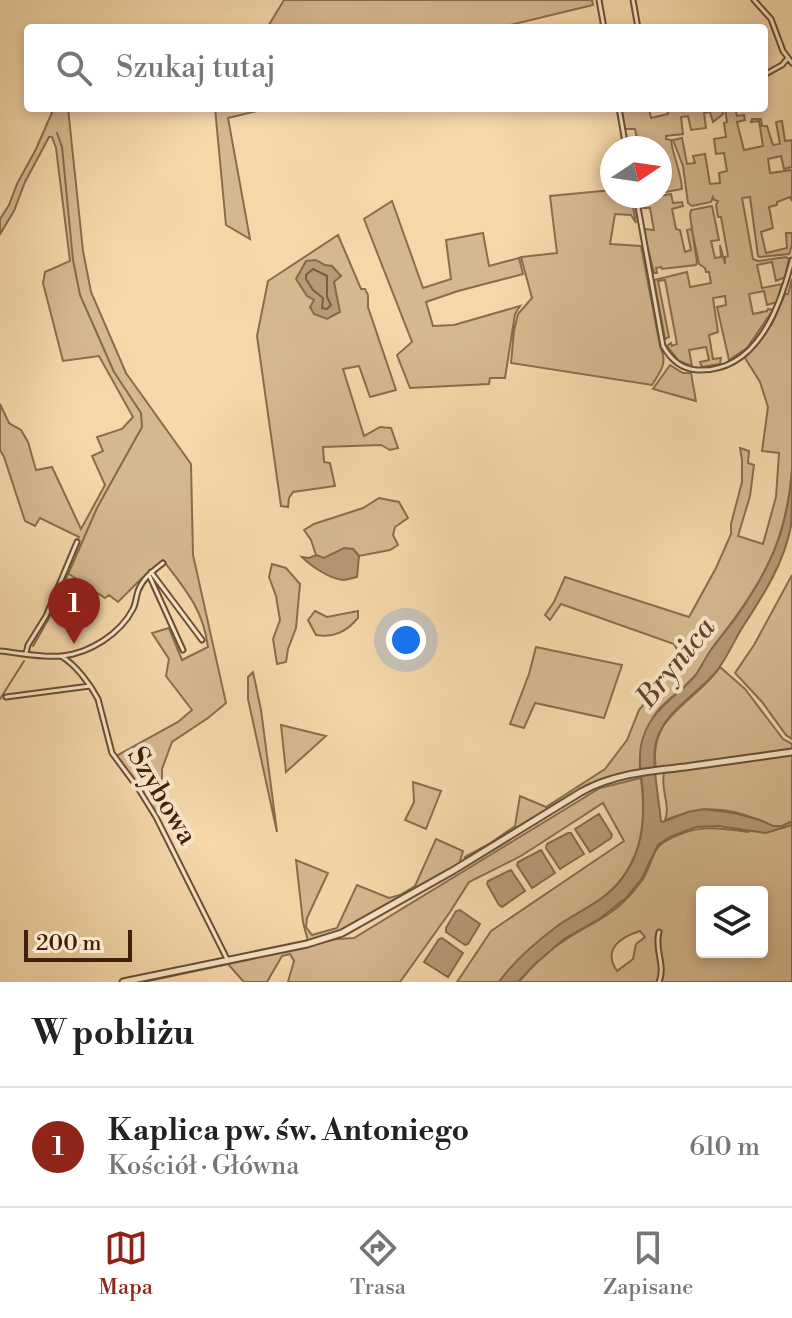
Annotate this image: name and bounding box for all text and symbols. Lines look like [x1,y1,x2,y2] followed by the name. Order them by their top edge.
[24,24,768,112] search box
[52,46,96,90] icon: search
[116,49,276,87] text: Szukaj tutaj
[600,136,672,208] north arrow
[48,578,100,644] pin: 1
[627,610,724,717] water label: Brynica
[386,620,426,660] your location
[119,741,205,852] street label: Szybowa
[696,886,768,958] map controls
[696,886,768,958] button: layers
[24,926,132,962] scale bar
[36,930,102,957] text: 200 m
[32,1013,194,1055] text: W pobliżu
[108,1112,469,1150] text: Kaplica pw. św. Antoniego
[52,1131,64,1163] text: 1
[689,1131,760,1163] text: 610 m
[108,1150,299,1182] text: Kościół · Główna
[99,1226,153,1301] tab: Mapa
[350,1226,406,1301] tab: Trasa
[603,1226,693,1301] tab: Zapisane

